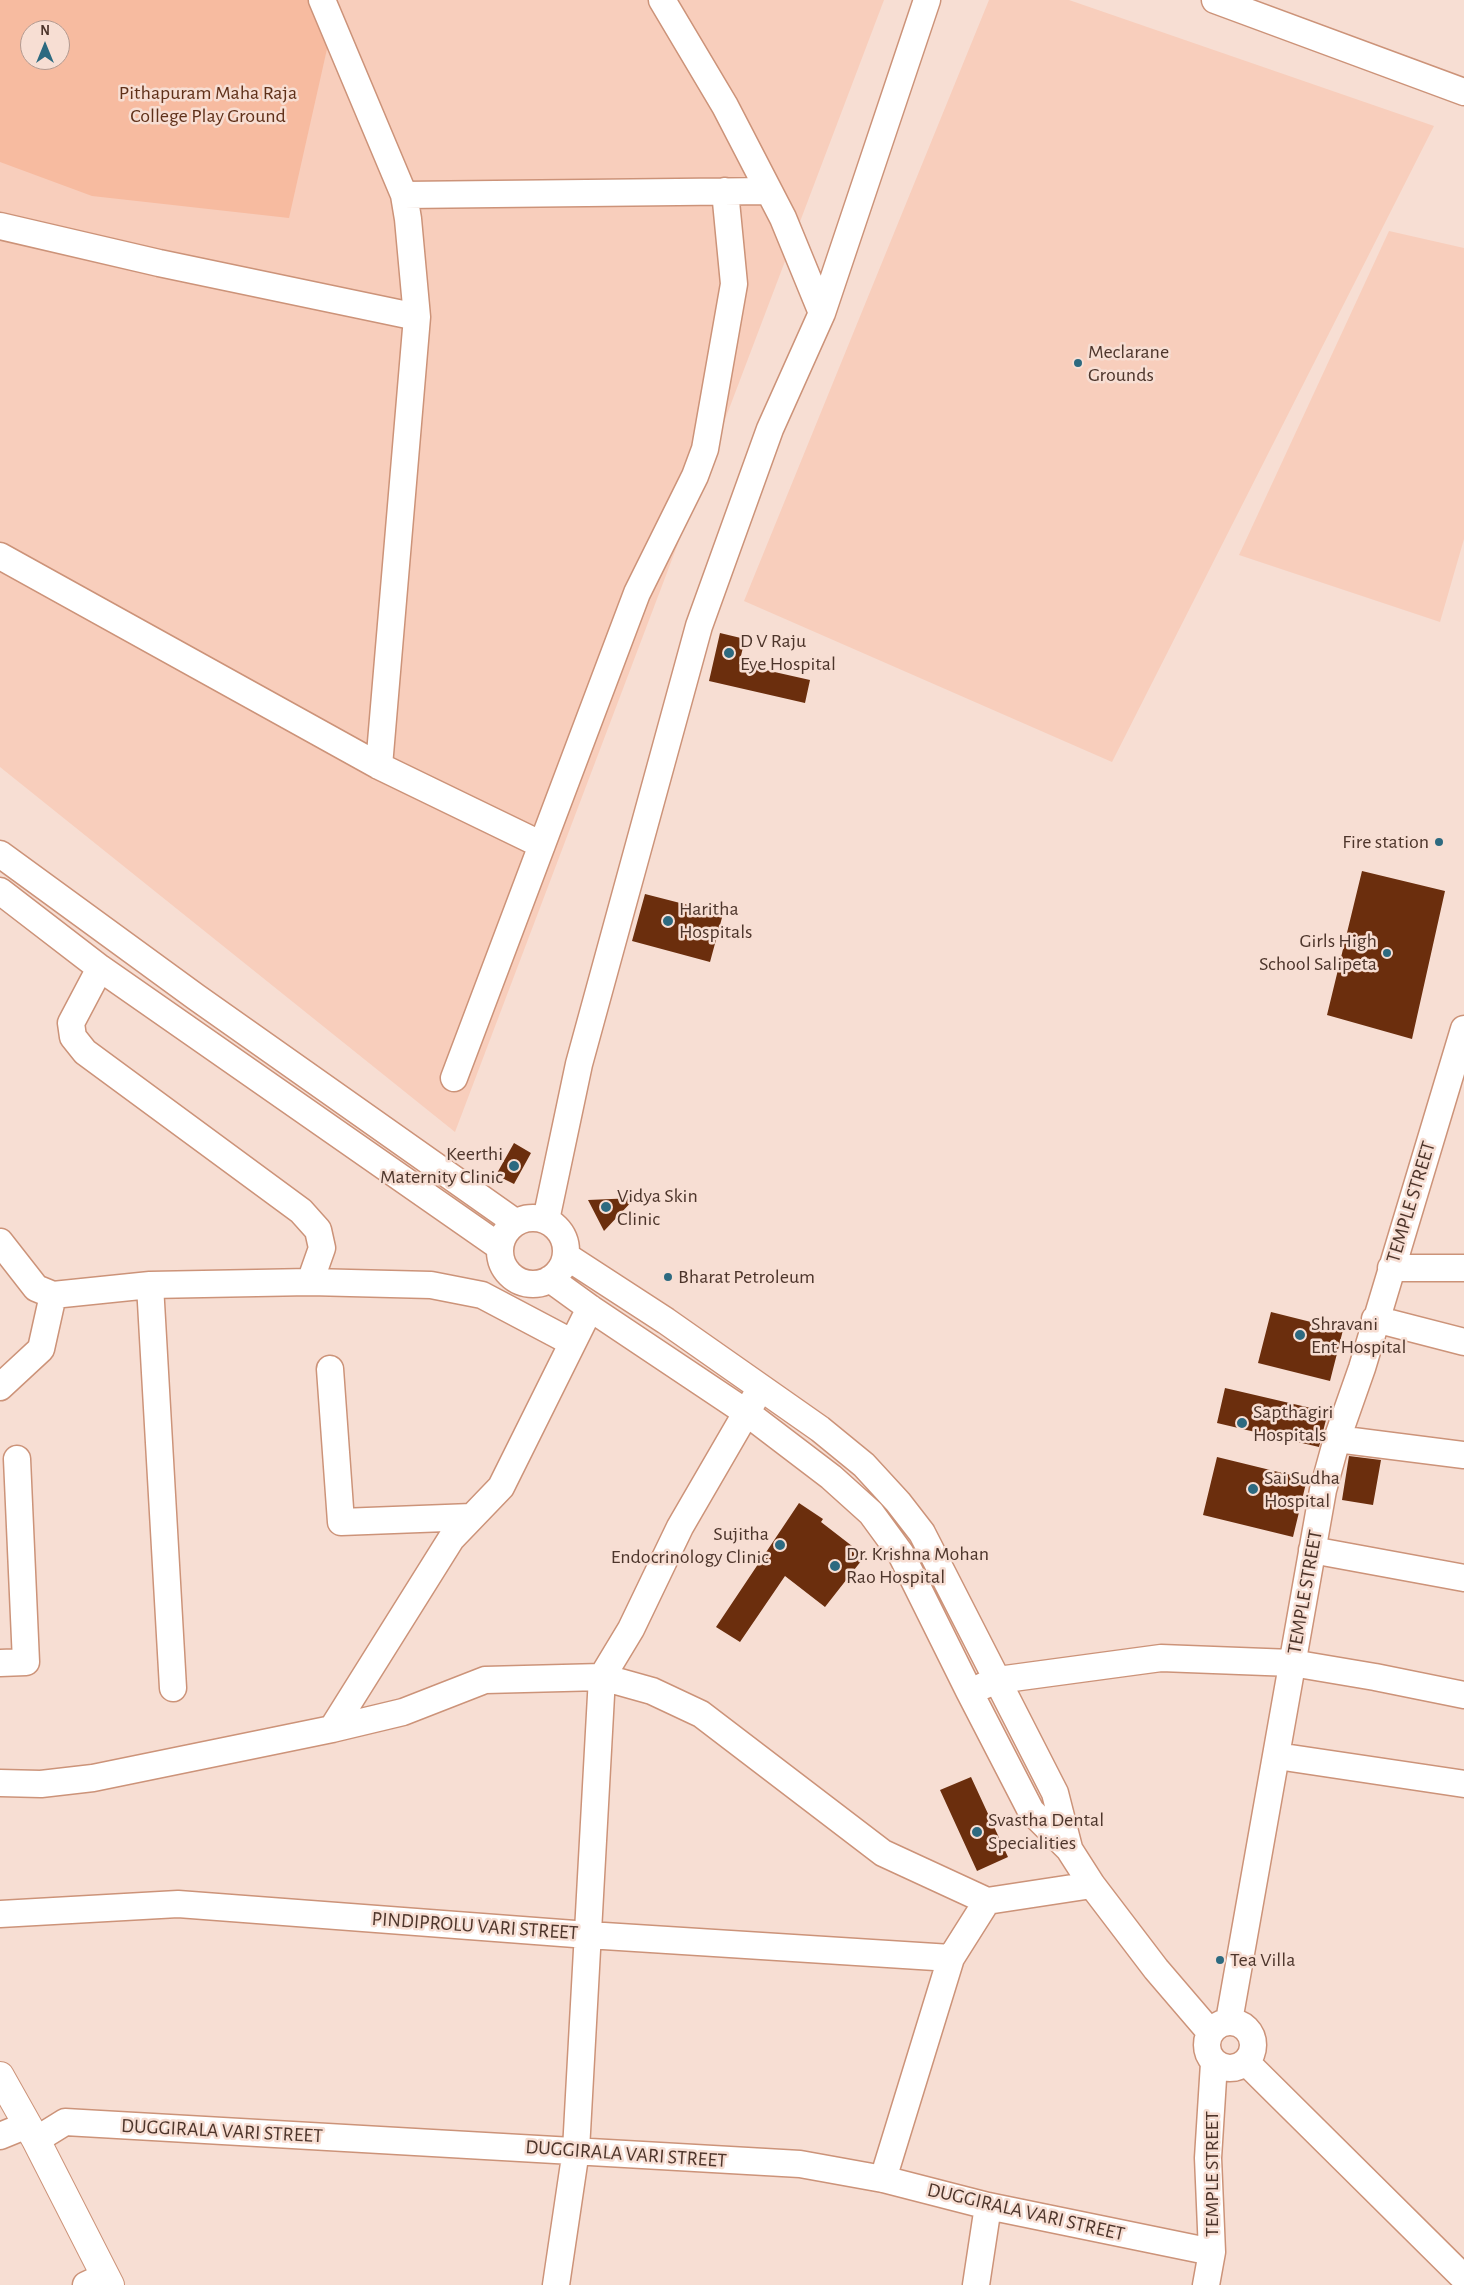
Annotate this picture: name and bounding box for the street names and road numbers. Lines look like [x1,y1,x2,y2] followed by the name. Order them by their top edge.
[1381,1138,1441,1266] street label: TEMPLE STREET
[1282,1528,1328,1656] street label: TEMPLE STREET
[371,1907,579,1945] street label: PINDIPROLU VARI STREET
[1200,2111,1224,2237] street label: TEMPLE STREET
[121,2114,323,2148] street label: DUGGIRALA VARI STREET
[524,2135,728,2173] street label: DUGGIRALA VARI STREET
[925,2178,1127,2246] street label: DUGGIRALA VARI STREET

